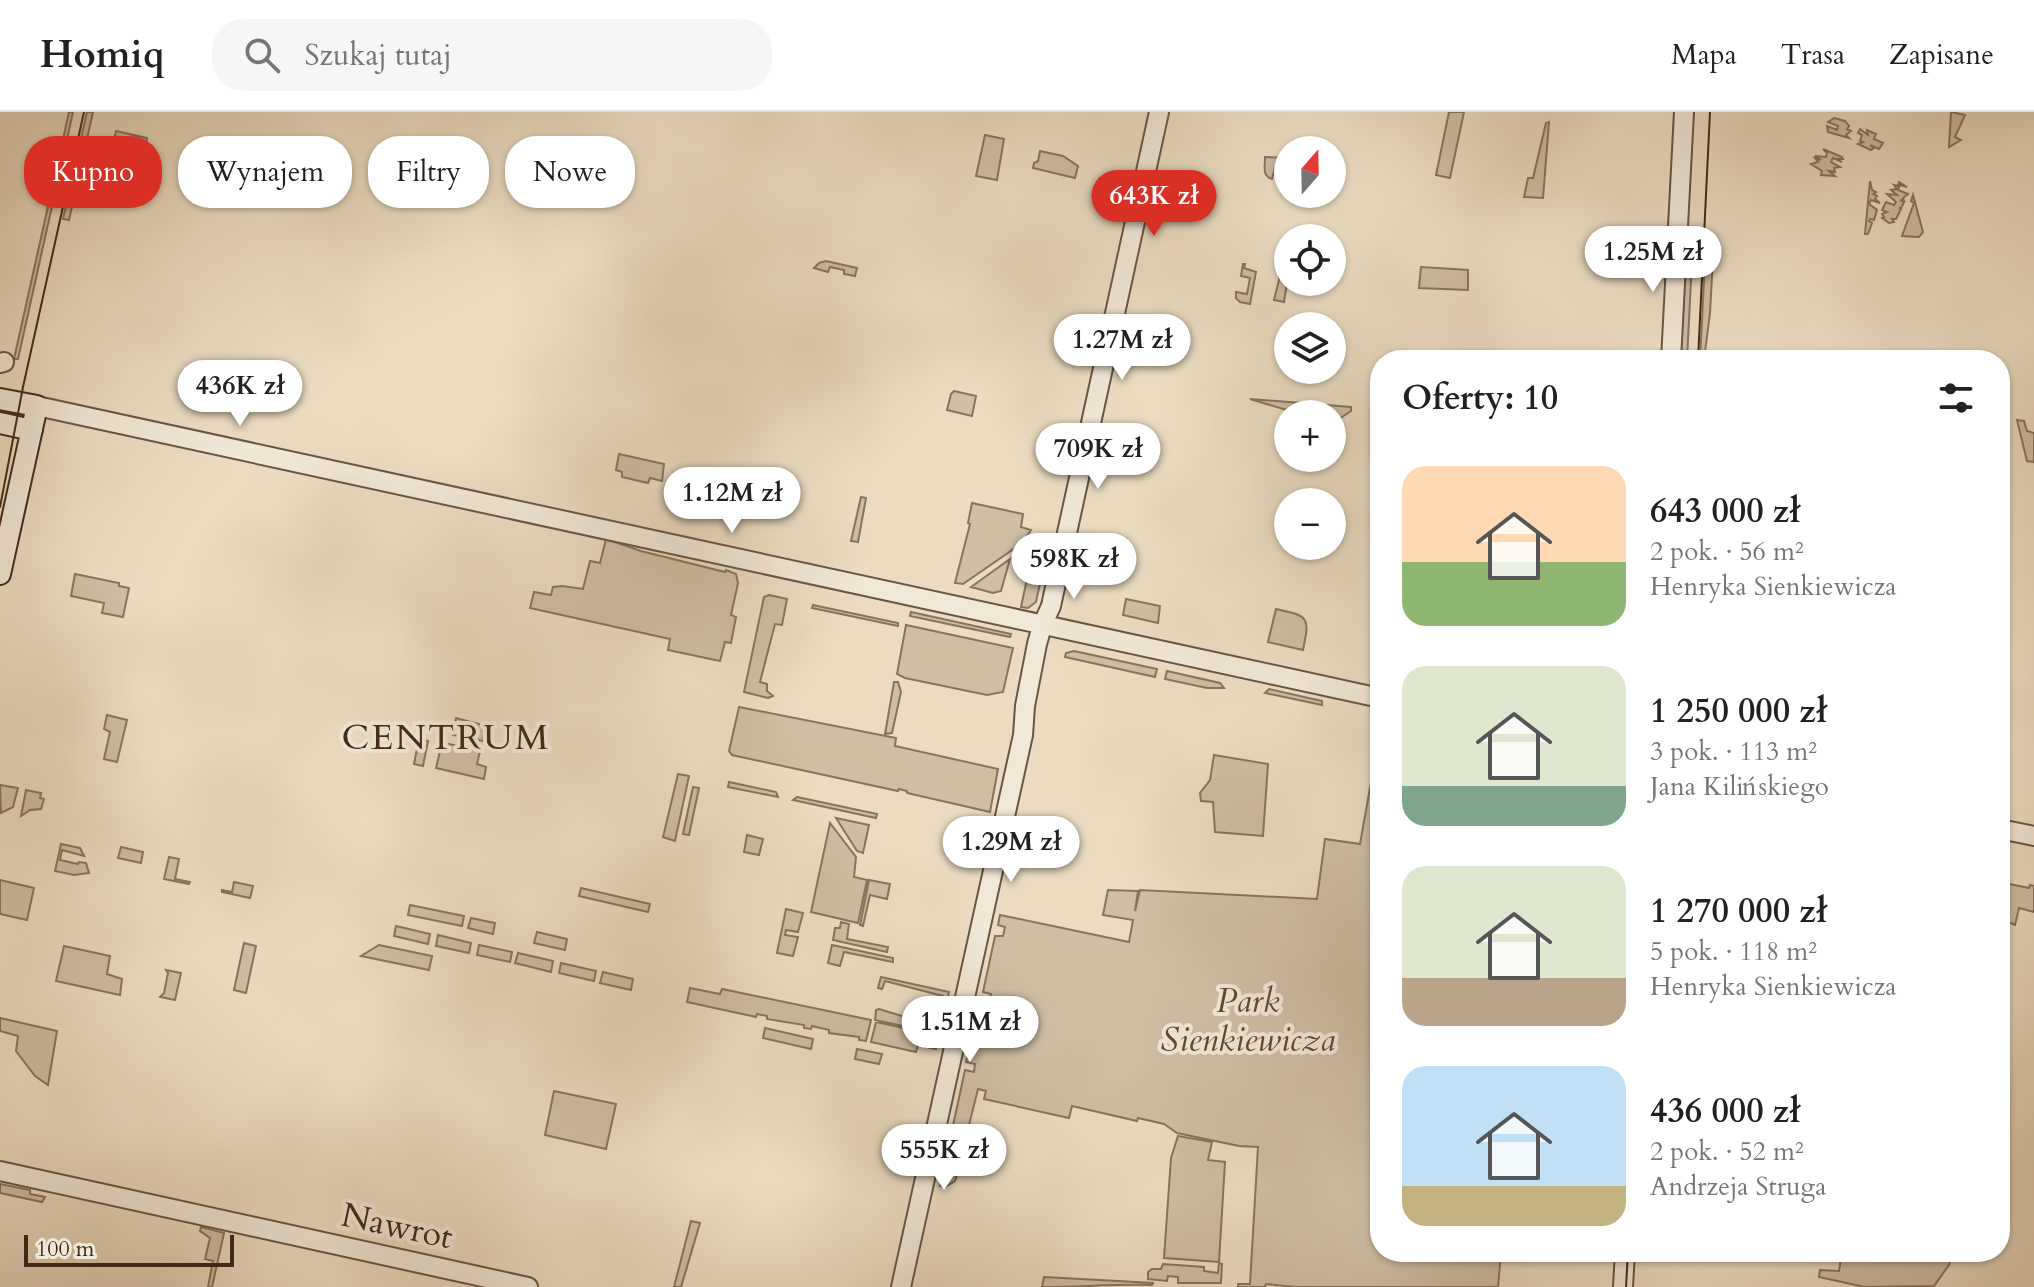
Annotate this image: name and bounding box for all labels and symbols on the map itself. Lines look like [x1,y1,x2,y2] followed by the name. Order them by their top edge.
[1274,136,1346,208] north arrow
[1080,170,1228,238] pin: 643K zł
[1570,226,1736,294] pin: 1.25M zł
[1039,314,1205,382] pin: 1.27M zł
[166,360,314,428] pin: 436K zł
[1024,423,1172,491] pin: 709K zł
[649,467,815,535] pin: 1.12M zł
[1000,533,1148,601] pin: 598K zł
[341,713,551,762] district label: CENTRUM
[928,816,1094,884] pin: 1.29M zł
[1160,978,1336,1063] park label: Park Sienkiewicza
[887,996,1053,1064] pin: 1.51M zł
[870,1124,1018,1192] pin: 555K zł
[337,1192,457,1260] street label: Nawrot
[24,1231,234,1267] scale bar

